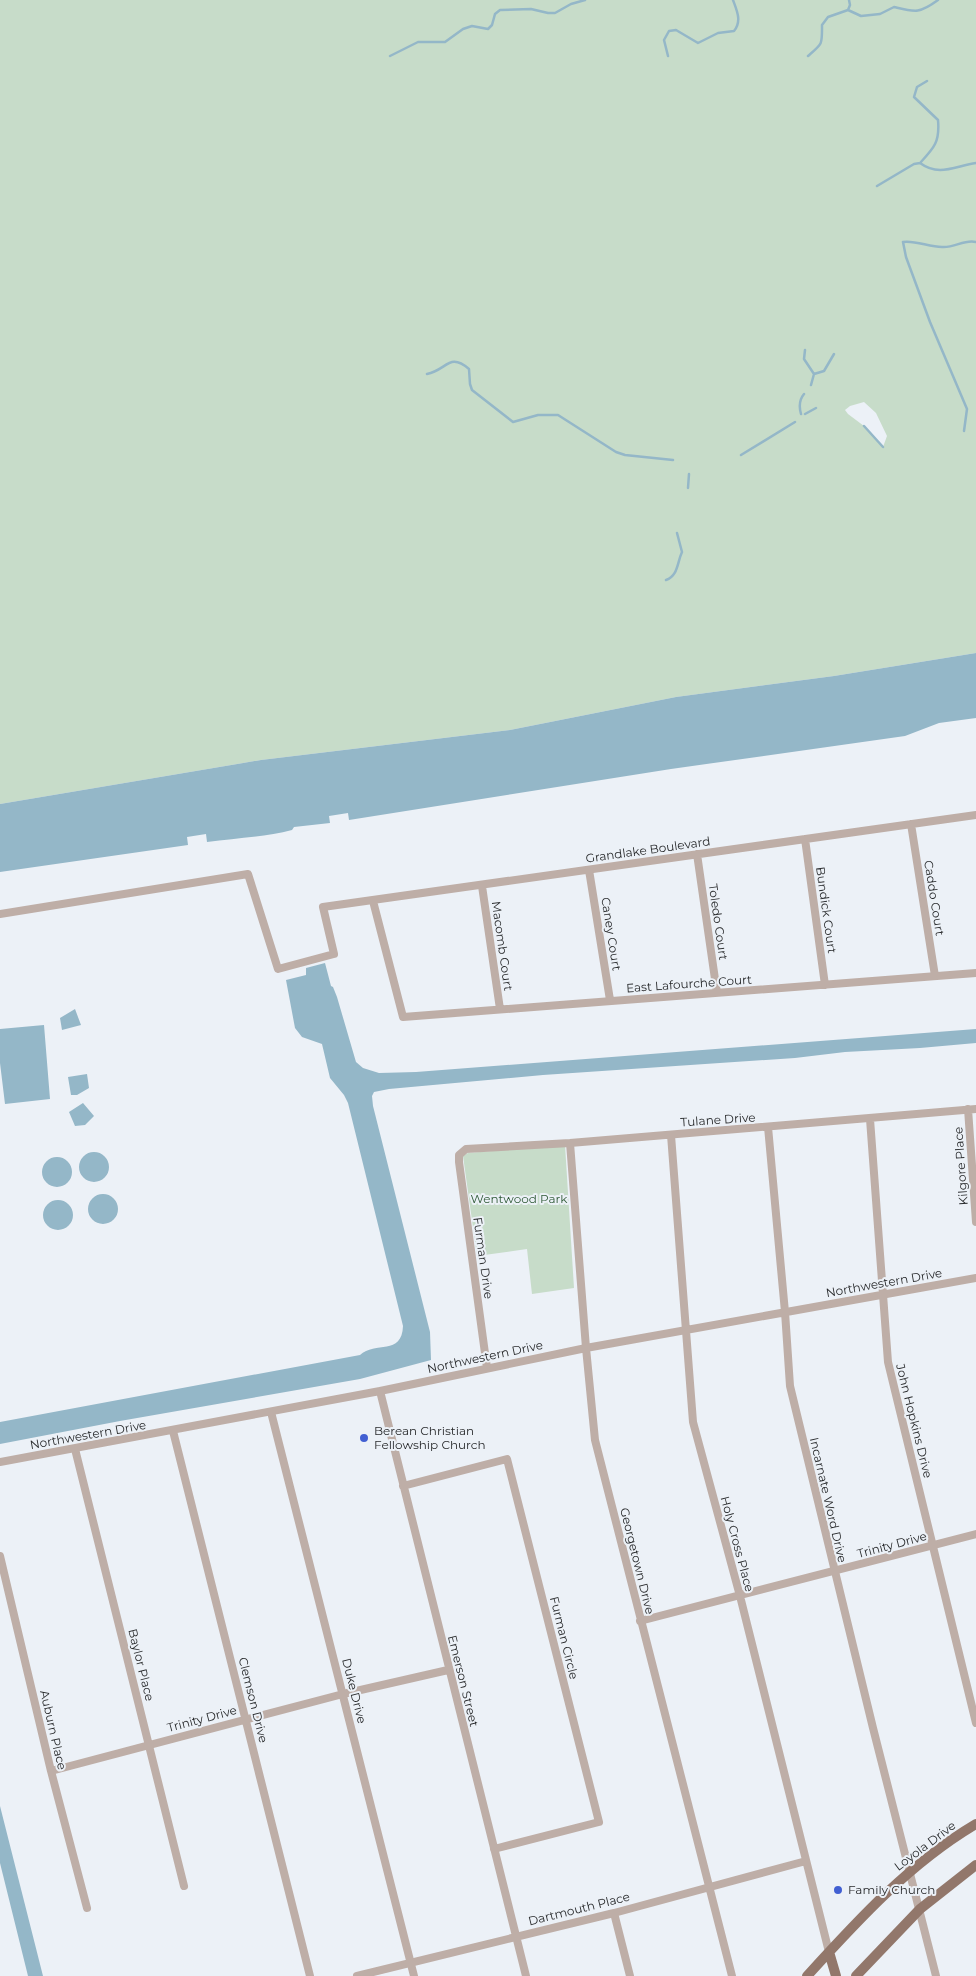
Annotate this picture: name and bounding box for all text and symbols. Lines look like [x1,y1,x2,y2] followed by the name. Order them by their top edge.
[585,833,711,866] street label: Grandlake Boulevard
[921,859,948,937] street label: Caddo Court
[813,866,840,954] street label: Bundick Court
[706,883,731,961] street label: Toledo Court
[598,896,625,972] street label: Caney Court
[489,900,516,992] street label: Macomb Court
[626,972,753,995] street label: East Lafourche Court
[680,1109,756,1130] street label: Tulane Drive
[950,1126,971,1206] street label: Kilgore Place
[471,1191,568,1206] park label: Wentwood Park
[470,1216,497,1300] street label: Furman Drive
[825,1265,943,1300] street label: Northwestern Drive
[426,1337,544,1376] street label: Northwestern Drive
[893,1361,936,1480] street label: John Hopkins Drive
[29,1417,147,1452] street label: Northwestern Drive
[374,1423,486,1452] place label: Berean Christian Fellowship Church
[358,1432,370,1444] marker: Berean Christian Fellowship Church
[807,1436,850,1564] street label: Incarnate Word Drive
[717,1494,757,1593] street label: Holy Cross Place
[617,1506,658,1616] street label: Georgetown Drive
[855,1528,928,1561] street label: Trinity Drive
[547,1595,582,1681] street label: Furman Circle
[125,1627,158,1703] street label: Baylor Place
[445,1634,482,1728] street label: Emerson Street
[236,1655,271,1744] street label: Clemson Drive
[339,1657,370,1725] street label: Duke Drive
[37,1688,70,1771] street label: Auburn Place
[165,1702,238,1735] street label: Trinity Drive
[891,1818,958,1874] street label: Loyola Drive
[848,1882,935,1897] place label: Family Church
[832,1884,844,1896] marker: Family Church
[527,1889,631,1928] street label: Dartmouth Place

